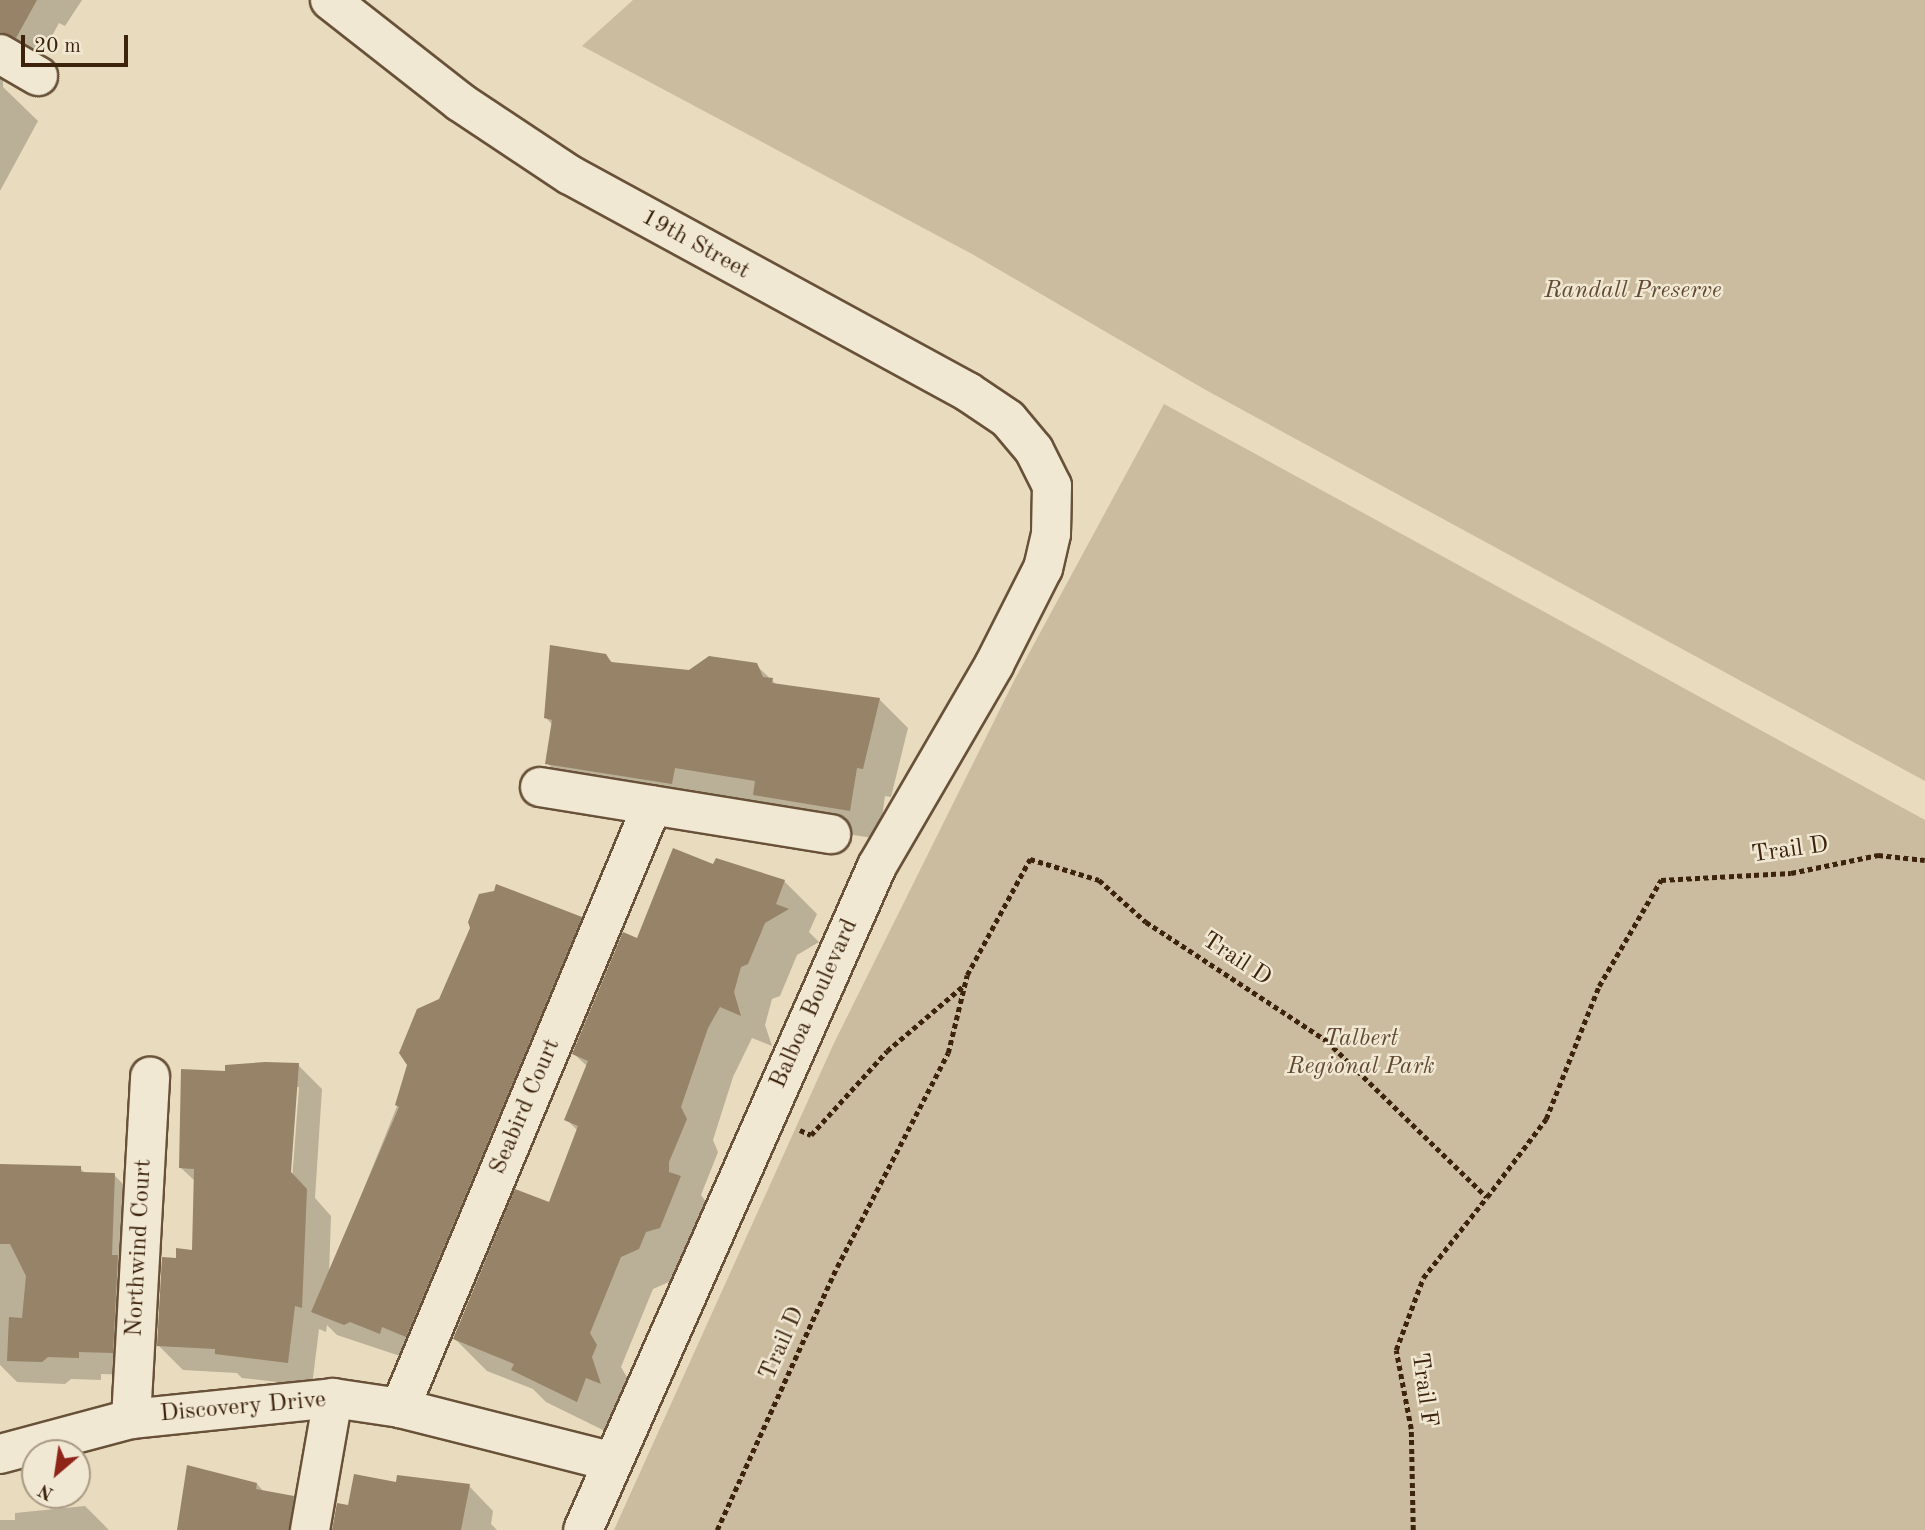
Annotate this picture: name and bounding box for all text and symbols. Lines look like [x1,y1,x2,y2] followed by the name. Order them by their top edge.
[24,21,131,65] scale bar
[34,36,81,57] text: 20 m
[636,203,754,287] street label: 19th Street
[1544,278,1722,306] park label: Randall Preserve
[1750,831,1830,871] street label: Trail D
[765,915,865,1093] street label: Balboa Boulevard
[1196,927,1276,993] street label: Trail D
[1287,1026,1435,1082] park label: Talbert Regional Park
[484,1035,568,1179] street label: Seabird Court
[121,1158,159,1338] street label: Northwind Court
[754,1303,812,1385] street label: Trail D
[1404,1351,1442,1429] street label: Trail F
[159,1386,327,1430] street label: Discovery Drive
[21,1439,91,1509] north arrow
[36,1479,58,1503] text: N

